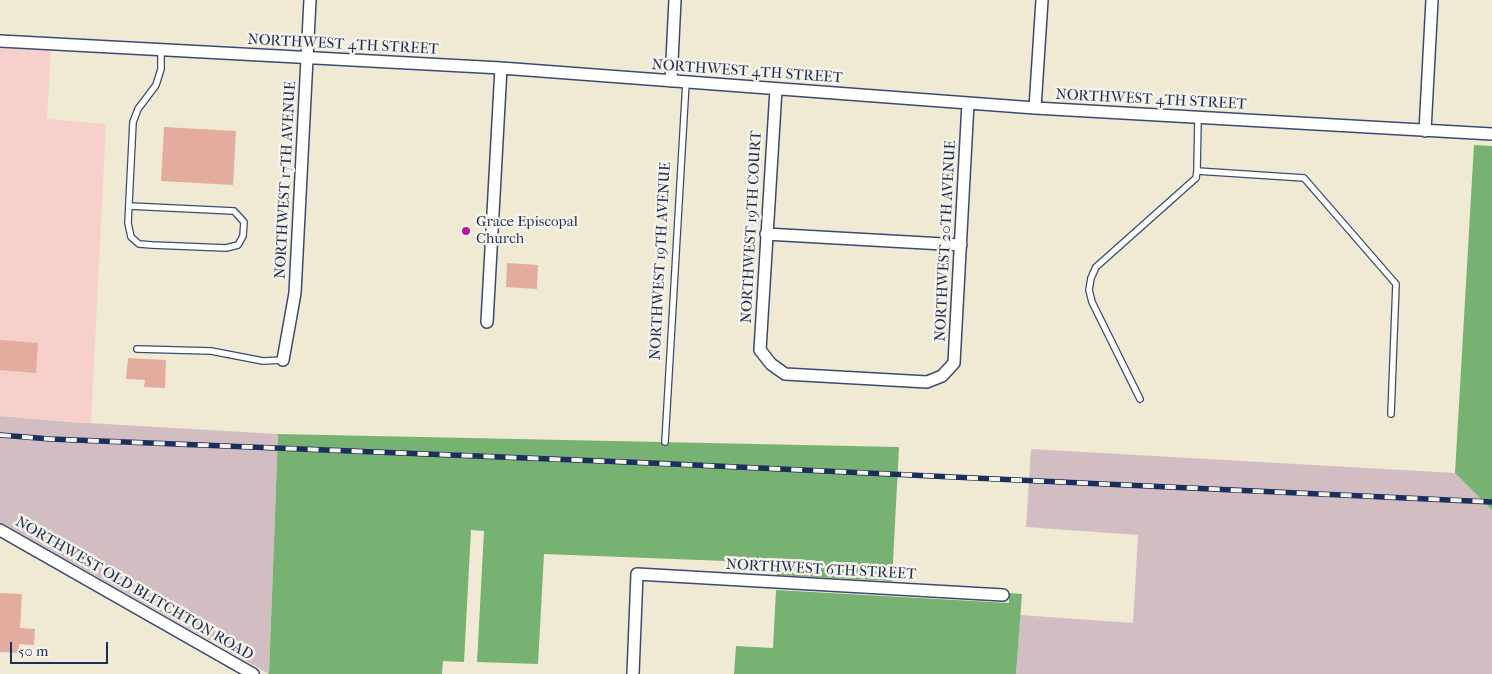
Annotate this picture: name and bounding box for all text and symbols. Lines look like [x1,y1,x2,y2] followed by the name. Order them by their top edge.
[247,31,439,59] street label: NORTHWEST 4TH STREET
[651,56,843,88] street label: NORTHWEST 4TH STREET
[272,81,300,279] street label: NORTHWEST 17TH AVENUE
[1055,86,1247,114] street label: NORTHWEST 4TH STREET
[738,130,766,324] street label: NORTHWEST 19TH COURT
[932,140,960,342] street label: NORTHWEST 20TH AVENUE
[647,161,675,361] street label: NORTHWEST 19TH AVENUE
[476,213,578,248] place label: Grace Episcopal Church
[460,225,472,237] marker: Grace Episcopal Church
[12,513,256,665] street label: NORTHWEST OLD BLITCHTON ROAD
[725,556,917,584] street label: NORTHWEST 6TH STREET
[12,632,110,664] scale bar
[18,642,48,660] text: 50 m

